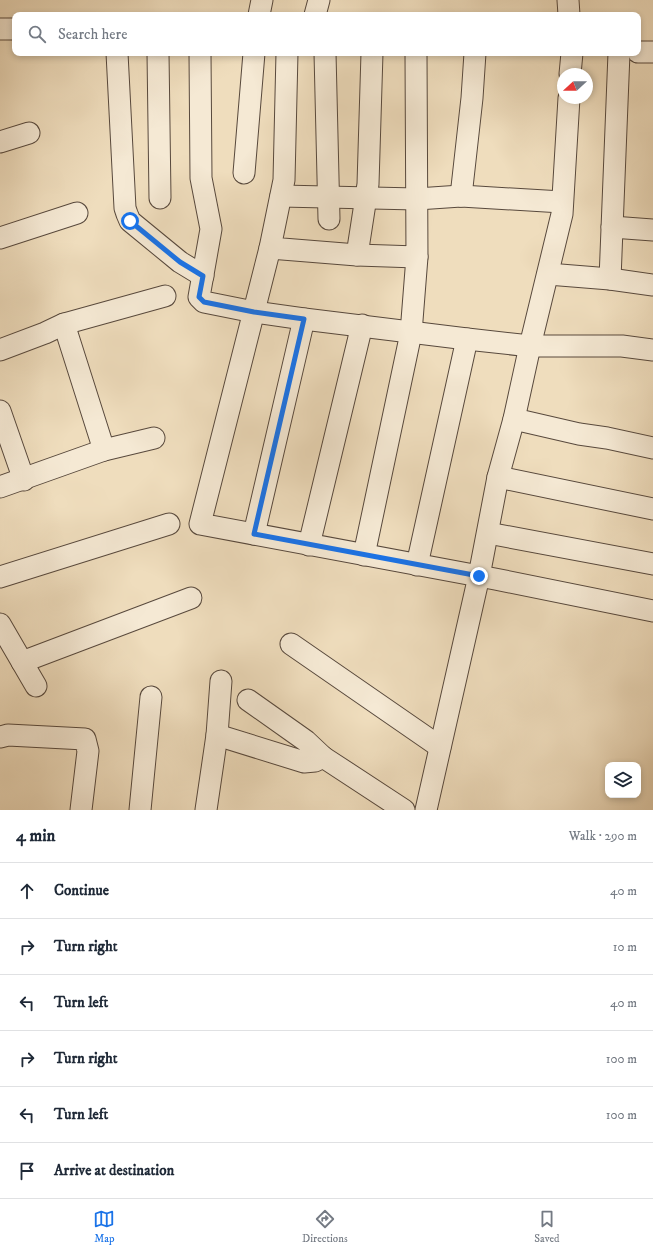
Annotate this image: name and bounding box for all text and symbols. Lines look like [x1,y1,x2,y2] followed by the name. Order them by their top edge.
[12,12,641,56] search box
[26,23,48,45] icon: search
[58,25,127,44] text: Search here
[557,68,593,104] north arrow
[121,212,139,230] route start
[470,567,488,585] route end
[605,762,641,798] map controls
[605,762,641,798] button: layers
[16,825,55,847] text: 4 min
[569,828,637,844] text: Walk · 290 m
[16,880,38,902] icon: ahead
[54,881,109,900] text: Continue
[610,883,637,899] text: 40 m
[16,936,38,958] icon: right
[54,937,117,956] text: Turn right
[613,939,637,955] text: 10 m
[16,992,38,1014] icon: left
[54,993,108,1012] text: Turn left
[610,995,637,1011] text: 40 m
[16,1048,38,1070] icon: right
[54,1049,117,1068] text: Turn right
[606,1051,637,1067] text: 100 m
[16,1104,38,1126] icon: left
[54,1105,108,1124] text: Turn left
[606,1107,637,1123] text: 100 m
[16,1160,38,1182] icon: arrive
[54,1161,174,1180] text: Arrive at destination
[93,1208,115,1246] tab: Map
[302,1208,348,1246] tab: Directions
[534,1208,560,1246] tab: Saved

